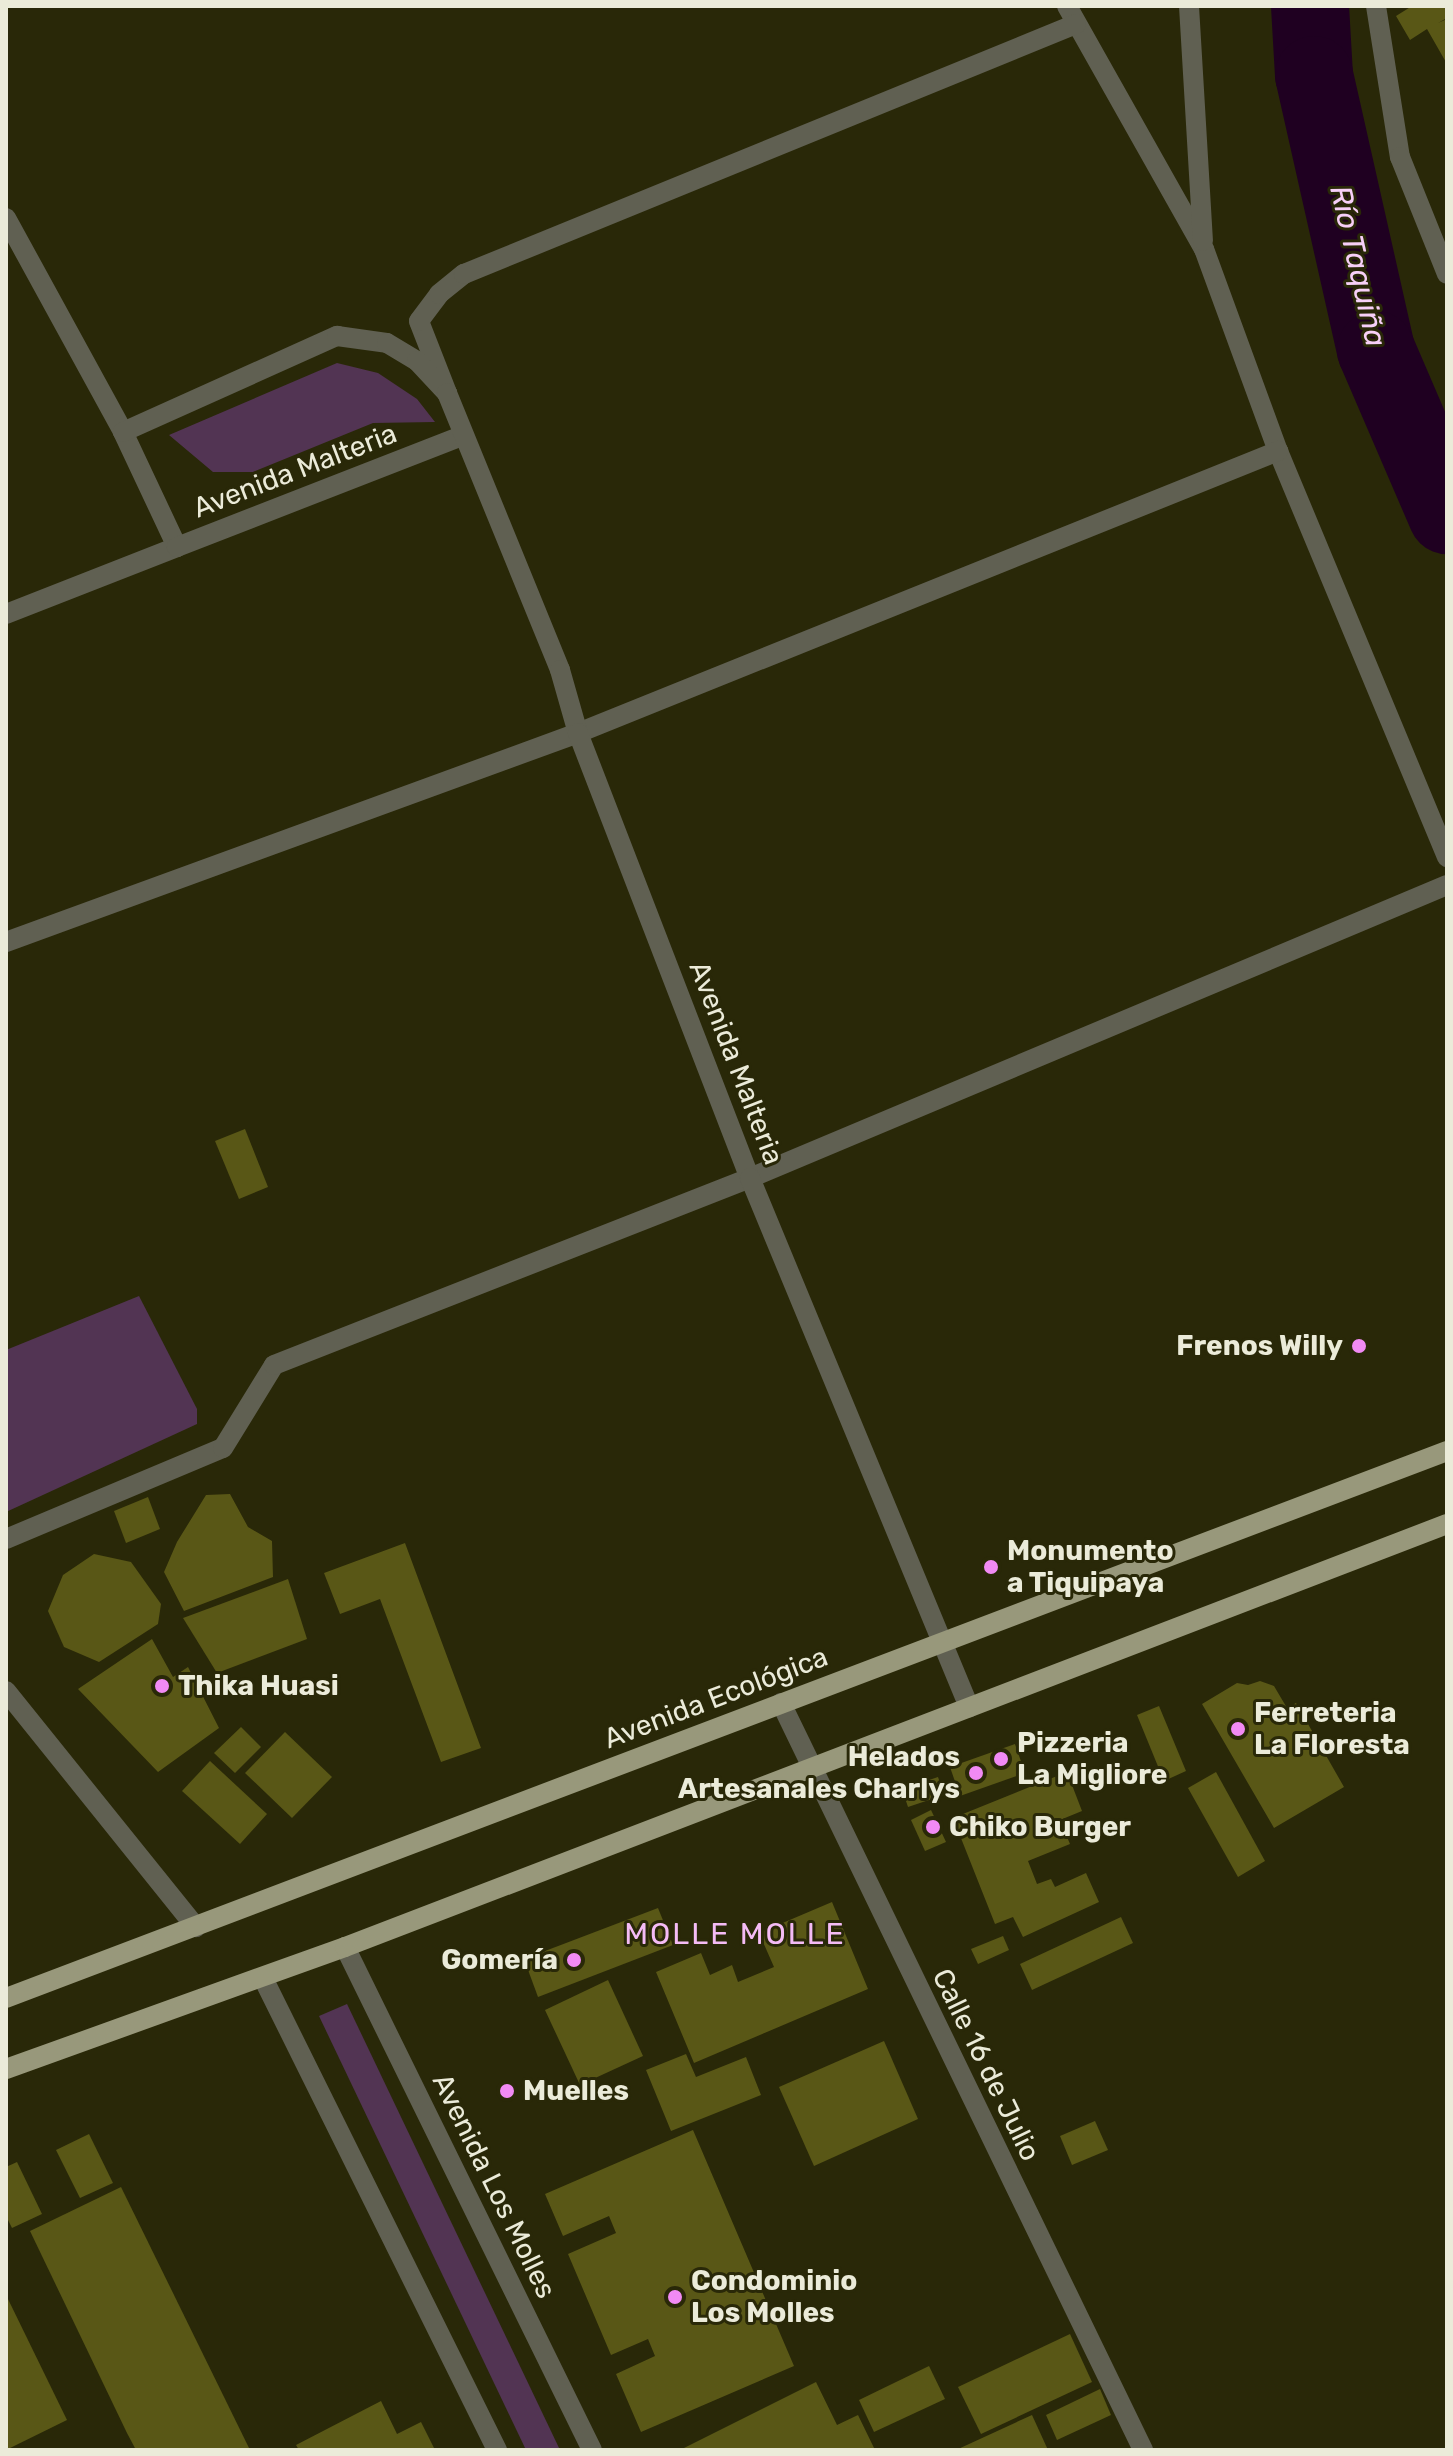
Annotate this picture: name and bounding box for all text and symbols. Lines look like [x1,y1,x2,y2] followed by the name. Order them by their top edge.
[1322,181,1394,351] water label: Río Taquiña
[188,417,402,525] street label: Avenida Malteria
[682,956,790,1170] street label: Avenida Malteria
[1176,1329,1343,1363] place label: Frenos Willy
[1350,1337,1368,1355] marker: Frenos Willy
[1007,1534,1174,1600] place label: Monumento a Tiquipaya
[982,1558,1000,1576] marker: Monumento a Tiquipaya
[599,1640,833,1756] street label: Avenida Ecológica
[178,1669,339,1703] place label: Thika Huasi
[153,1677,171,1695] marker: Thika Huasi
[1254,1696,1410,1762] place label: Ferreteria La Floresta
[1229,1720,1247,1738] marker: Ferreteria La Floresta
[1017,1726,1167,1792] place label: Pizzeria La Migliore
[678,1740,960,1806] place label: Helados Artesanales Charlys
[992,1750,1010,1768] marker: Pizzeria La Migliore
[967,1764,985,1782] marker: Helados Artesanales Charlys
[949,1810,1131,1844] place label: Chiko Burger
[924,1818,942,1836] marker: Chiko Burger
[624,1916,846,1952] district label: MOLLE MOLLE
[441,1943,558,1977] place label: Gomería
[565,1951,583,1969] marker: Gomería
[925,1964,1047,2166] street label: Calle 16 de Julio
[425,2068,563,2304] street label: Avenida Los Molles
[523,2074,629,2108] place label: Muelles
[498,2082,516,2100] marker: Muelles
[691,2264,857,2330] place label: Condominio Los Molles
[666,2288,684,2306] marker: Condominio Los Molles

